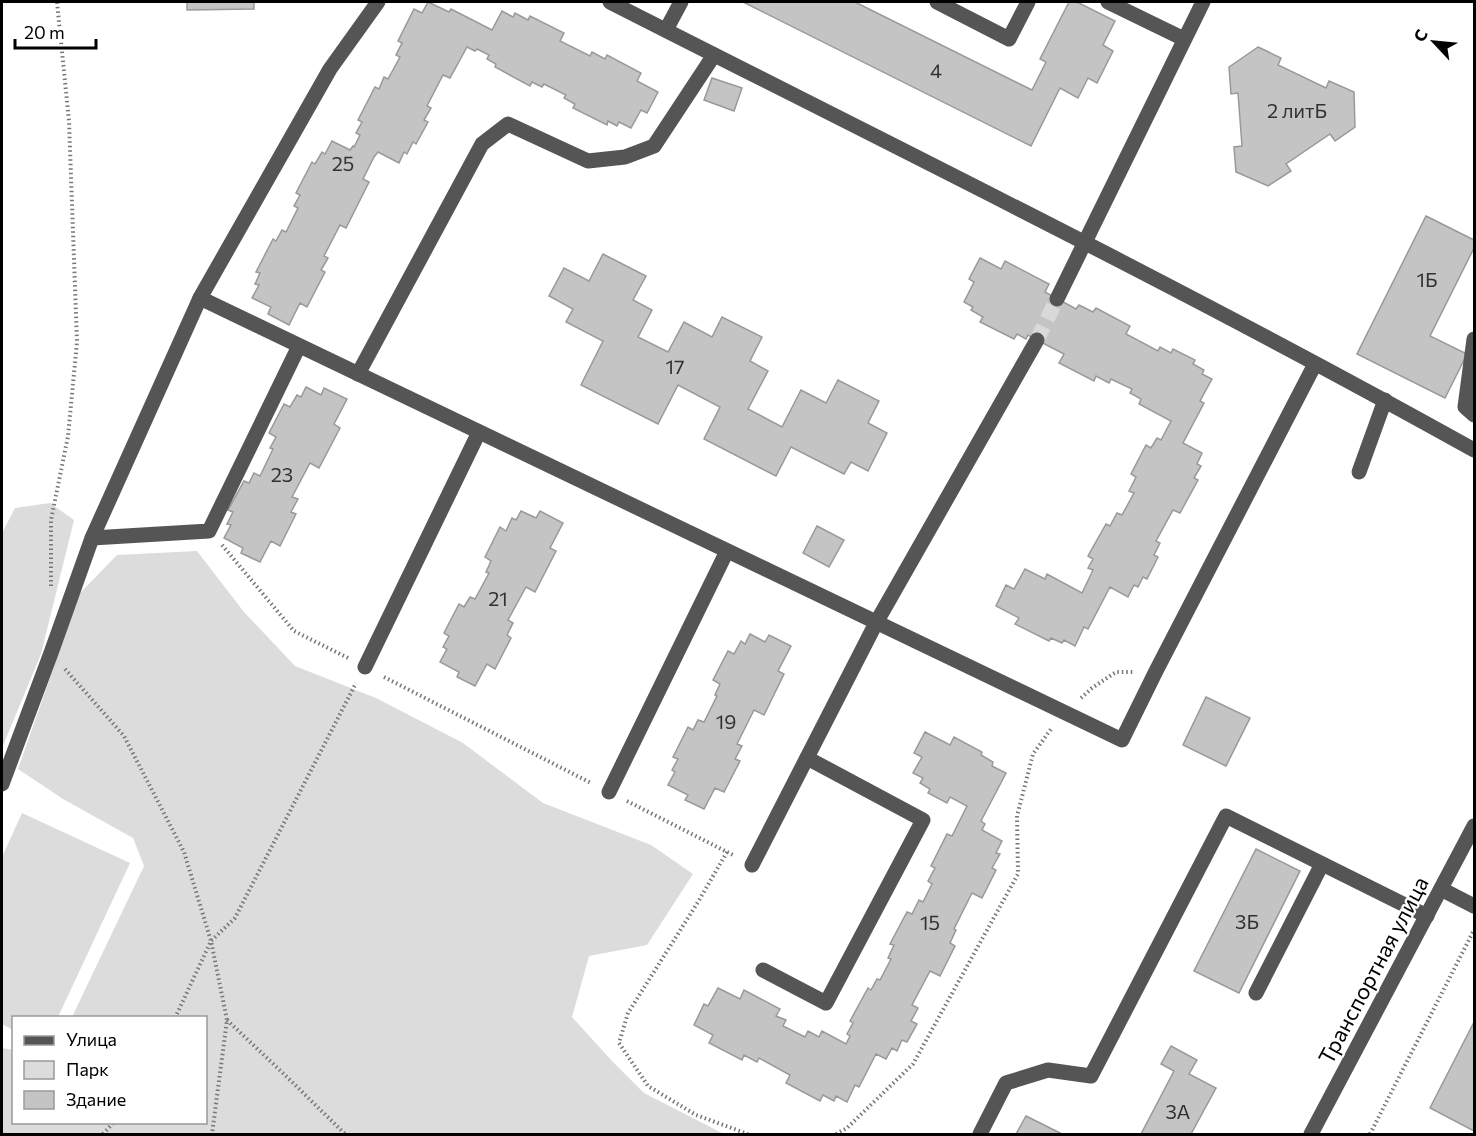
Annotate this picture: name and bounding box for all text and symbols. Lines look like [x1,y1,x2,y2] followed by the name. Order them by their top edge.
[15,12,96,50] scale bar
[1404,12,1464,72] north arrow
[24,21,65,43] text: 20 m
[1409,26,1431,44] text: С
[930,58,942,82] house number: 4
[1267,98,1327,122] house number: 2 литБ
[332,151,354,175] house number: 25
[1416,267,1438,291] house number: 1Б
[665,354,685,378] house number: 17
[271,462,293,486] house number: 23
[488,586,508,610] house number: 21
[716,709,736,733] house number: 19
[1312,872,1434,1068] street label: Транспортная улица
[1235,909,1259,933] house number: 3Б
[920,910,940,934] house number: 15
[12,1016,207,1124] legend
[66,1028,117,1050] text: Улица
[66,1058,109,1080] text: Парк
[66,1088,126,1110] text: Здание
[1166,1099,1191,1123] house number: 3А

